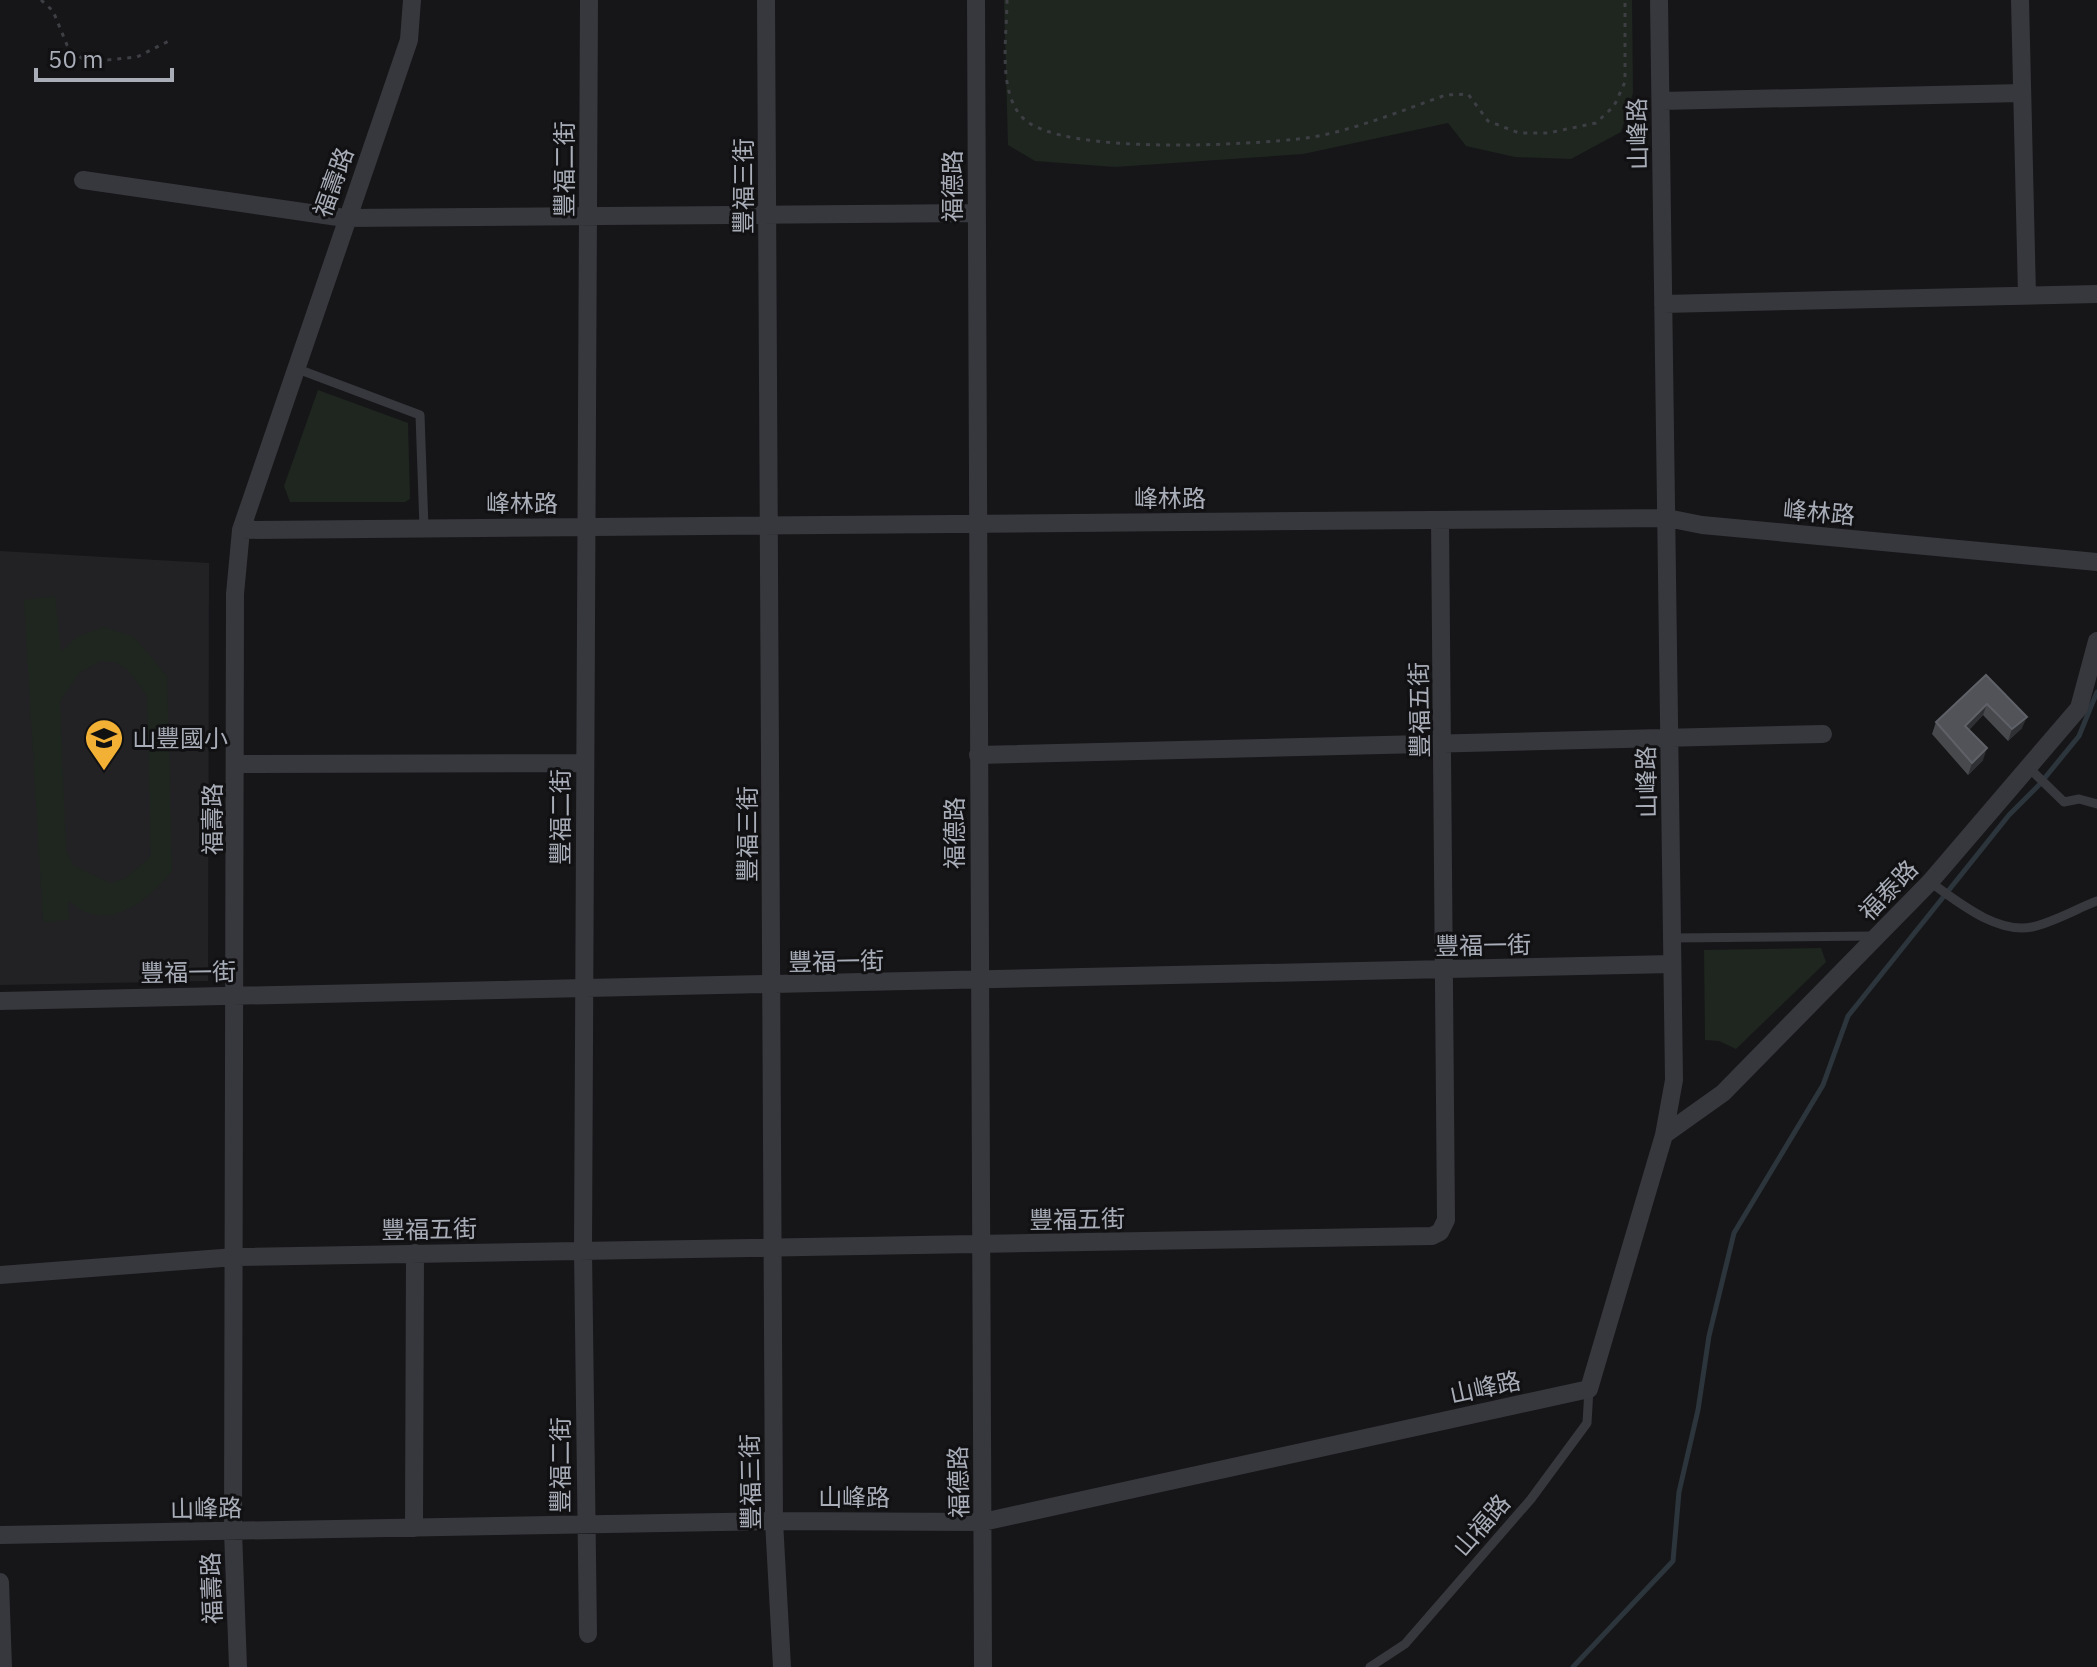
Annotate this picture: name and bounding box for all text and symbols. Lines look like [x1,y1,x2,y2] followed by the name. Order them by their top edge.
[36,32,172,82] scale bar
[48,43,103,75] text: 50 m
[1620,98,1654,170] street label: 山峰路
[548,121,580,217] street label: 豐福二街
[727,138,759,234] street label: 豐福三街
[306,143,360,221] street label: 福壽路
[936,150,968,222] street label: 福德路
[1134,482,1206,514] street label: 峰林路
[486,487,558,519] street label: 峰林路
[1782,493,1856,531] street label: 峰林路
[1402,662,1436,758] street label: 豐福五街
[83,717,125,772] school or university icon: 山豐國小
[132,722,228,754] place label: 山豐國小
[1629,746,1663,818] street label: 山峰路
[544,769,576,865] street label: 豐福二街
[196,783,228,855] street label: 福壽路
[731,786,763,882] street label: 豐福三街
[938,797,970,869] street label: 福德路
[1851,853,1925,927] street label: 福泰路
[1435,928,1531,962] street label: 豐福一街
[788,944,884,978] street label: 豐福一街
[140,955,236,989] street label: 豐福一街
[1029,1202,1125,1236] street label: 豐福五街
[381,1212,477,1246] street label: 豐福五街
[1446,1364,1524,1410] street label: 山峰路
[544,1417,576,1513] street label: 豐福二街
[733,1434,767,1530] street label: 豐福三街
[941,1446,975,1518] street label: 福德路
[818,1481,890,1513] street label: 山峰路
[1445,1487,1517,1563] street label: 山福路
[170,1491,242,1525] street label: 山峰路
[194,1551,228,1625] street label: 福壽路

